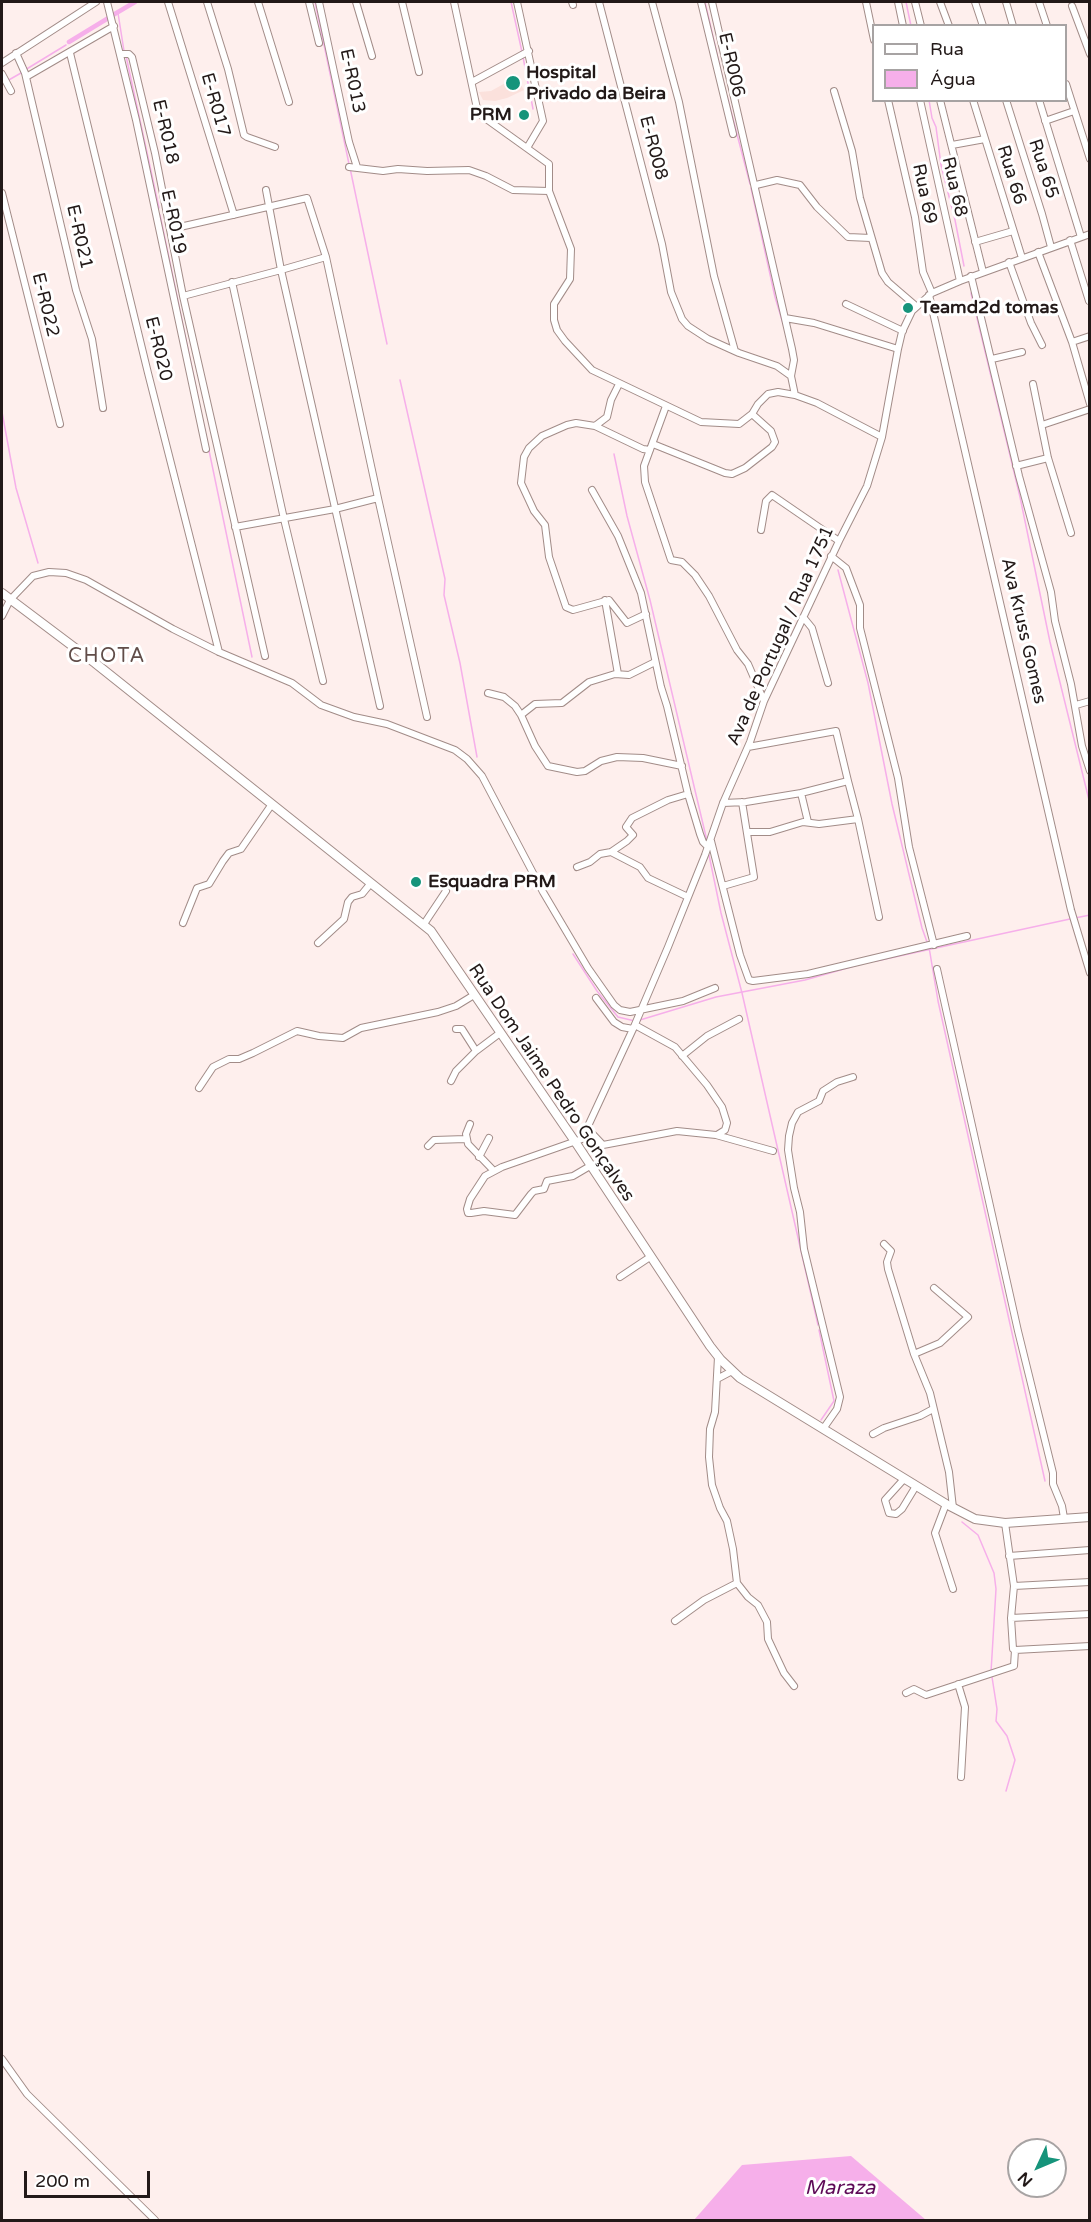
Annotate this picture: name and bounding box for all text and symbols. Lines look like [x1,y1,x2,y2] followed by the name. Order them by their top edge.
[872,24,1067,102] legend
[713,31,749,99] street label: E-R006
[930,38,964,60] text: Rua
[335,47,369,115] street label: E-R013
[526,62,666,104] place label: Hospital Privado da Beira
[930,68,976,90] text: Água
[196,71,234,139] street label: E-R017
[504,74,522,92] marker: Hospital Privado da Beira
[147,98,183,166] street label: E-R018
[470,104,512,126] place label: PRM
[517,108,531,122] marker: PRM
[634,114,672,182] street label: E-R008
[1023,137,1063,201] street label: Rua 65
[992,143,1030,207] street label: Rua 66
[937,155,971,219] street label: Rua 68
[907,162,941,226] street label: Rua 69
[156,188,190,256] street label: E-R019
[61,203,97,271] street label: E-R021
[27,271,63,339] street label: E-R022
[920,297,1058,319] place label: Teamd2d tomas
[901,301,915,315] marker: Teamd2d tomas
[140,315,176,383] street label: E-R020
[723,523,839,749] street label: Ava de Portugal / Rua 1751
[996,556,1050,706] street label: Ava Kruss Gomes
[68,645,146,669] district label: CHOTA
[428,871,556,893] place label: Esquadra PRM
[409,875,423,889] marker: Esquadra PRM
[463,960,639,1206] street label: Rua Dom Jaime Pedro Gonçalves
[1007,2138,1067,2198] north arrow
[27,2159,153,2197] scale bar
[1014,2168,1037,2191] text: N
[35,2170,90,2192] text: 200 m
[805,2177,875,2201] water label: Maraza

